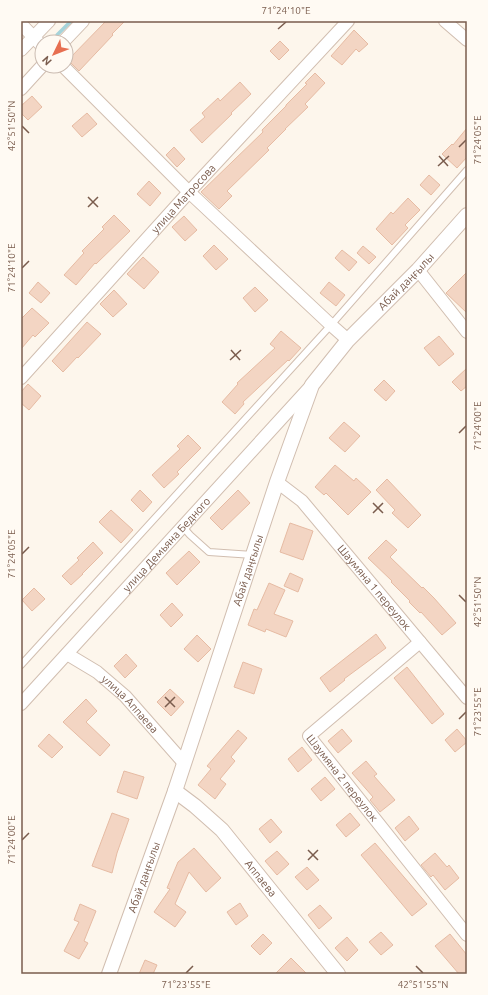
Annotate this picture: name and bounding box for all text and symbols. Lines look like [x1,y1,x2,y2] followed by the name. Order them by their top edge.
[261,5,311,16] text: 71°24'10"E
[34,34,74,74] north arrow
[39,54,54,68] text: N
[6,101,17,151] text: 42°51'50"N
[472,115,483,165] text: 71°24'05"E
[149,162,218,235] street label: улица Матросова
[6,243,17,293] text: 71°24'10"E
[376,251,436,312] street label: Абай даңғылы
[472,401,483,451] text: 71°24'00"E
[120,495,213,594] street label: улица Демьяна Бедного
[6,529,17,579] text: 71°24'05"E
[231,533,265,607] street label: Абай даңғылы
[335,542,414,633] street label: Шаумяна 1 переулок
[472,577,483,627] text: 42°51'50"N
[99,673,161,735] street label: улица Аппаева
[472,687,483,737] text: 71°23'55"E
[304,732,381,824] street label: Шаумяна 2 переулок
[6,815,17,865] text: 71°24'00"E
[126,840,162,914] street label: Абай даңғылы
[243,858,279,899] street label: Аппаева
[161,979,211,990] text: 71°23'55"E
[398,979,448,990] text: 42°51'55"N

